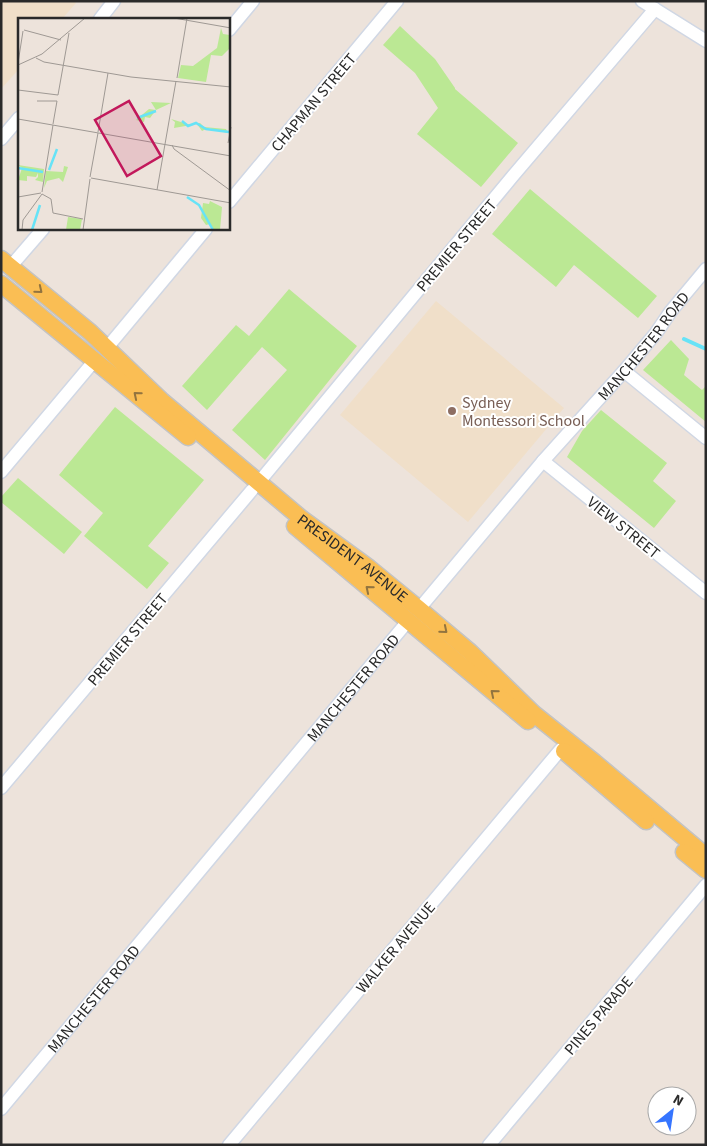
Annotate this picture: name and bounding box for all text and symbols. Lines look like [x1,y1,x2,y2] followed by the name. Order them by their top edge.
[18,18,230,230] inset map
[266,48,362,157] street label: CHAPMAN STREET
[412,194,502,297] street label: PREMIER STREET
[33,284,42,292] one-way arrow
[593,287,695,405] street label: MANCHESTER ROAD
[134,392,143,400] one-way arrow
[462,392,585,432] place label: Sydney Montessori School
[446,405,458,417] marker: Sydney Montessori School
[582,492,665,564] street label: VIEW STREET
[293,509,413,608] street label: PRESIDENT AVENUE
[366,585,375,594] one-way arrow
[83,588,173,691] street label: PREMIER STREET
[438,625,447,633] one-way arrow
[302,629,405,747] street label: MANCHESTER ROAD
[491,690,500,699] one-way arrow
[351,897,441,998] street label: WALKER AVENUE
[43,940,146,1058] street label: MANCHESTER ROAD
[559,971,638,1060] street label: PINES PARADE
[647,1086,697,1136] north arrow
[669,1090,687,1112] text: N

